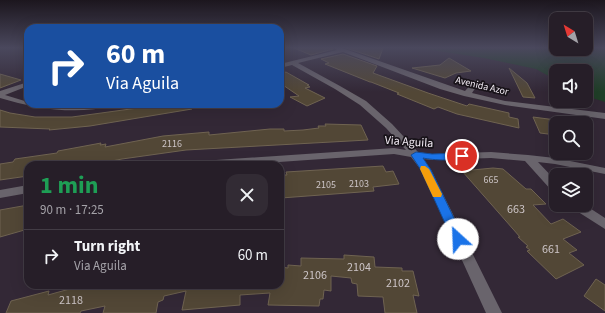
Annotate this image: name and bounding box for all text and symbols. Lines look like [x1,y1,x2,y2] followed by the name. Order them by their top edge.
[549,12,593,56] north arrow
[549,12,593,212] map controls
[106,34,165,74] text: 60 m
[40,40,92,92] icon: right
[549,64,593,108] button: sound
[106,71,179,96] text: Via Aguila
[454,73,510,99] street label: Avenida Azor
[549,116,593,160] button: search
[384,132,434,152] street label: Via Aguila
[162,137,182,151] house number: 2116
[445,139,479,173] pin
[451,145,473,167] icon: arrive
[40,168,98,203] text: 1 min
[549,168,593,212] button: layers
[484,173,498,187] house number: 665
[226,174,268,216] button: close
[349,177,369,191] house number: 2103
[316,178,336,192] house number: 2105
[40,201,104,219] text: 90 m · 17:25
[507,201,525,218] house number: 663
[437,218,479,260] position arrow
[74,236,140,257] text: Turn right
[542,241,560,258] house number: 661
[40,245,62,267] icon: right
[238,245,268,266] text: 60 m
[74,257,127,275] text: Via Aguila
[347,259,371,276] house number: 2104
[303,267,327,284] house number: 2106
[386,275,410,292] house number: 2102
[59,292,83,309] house number: 2118

